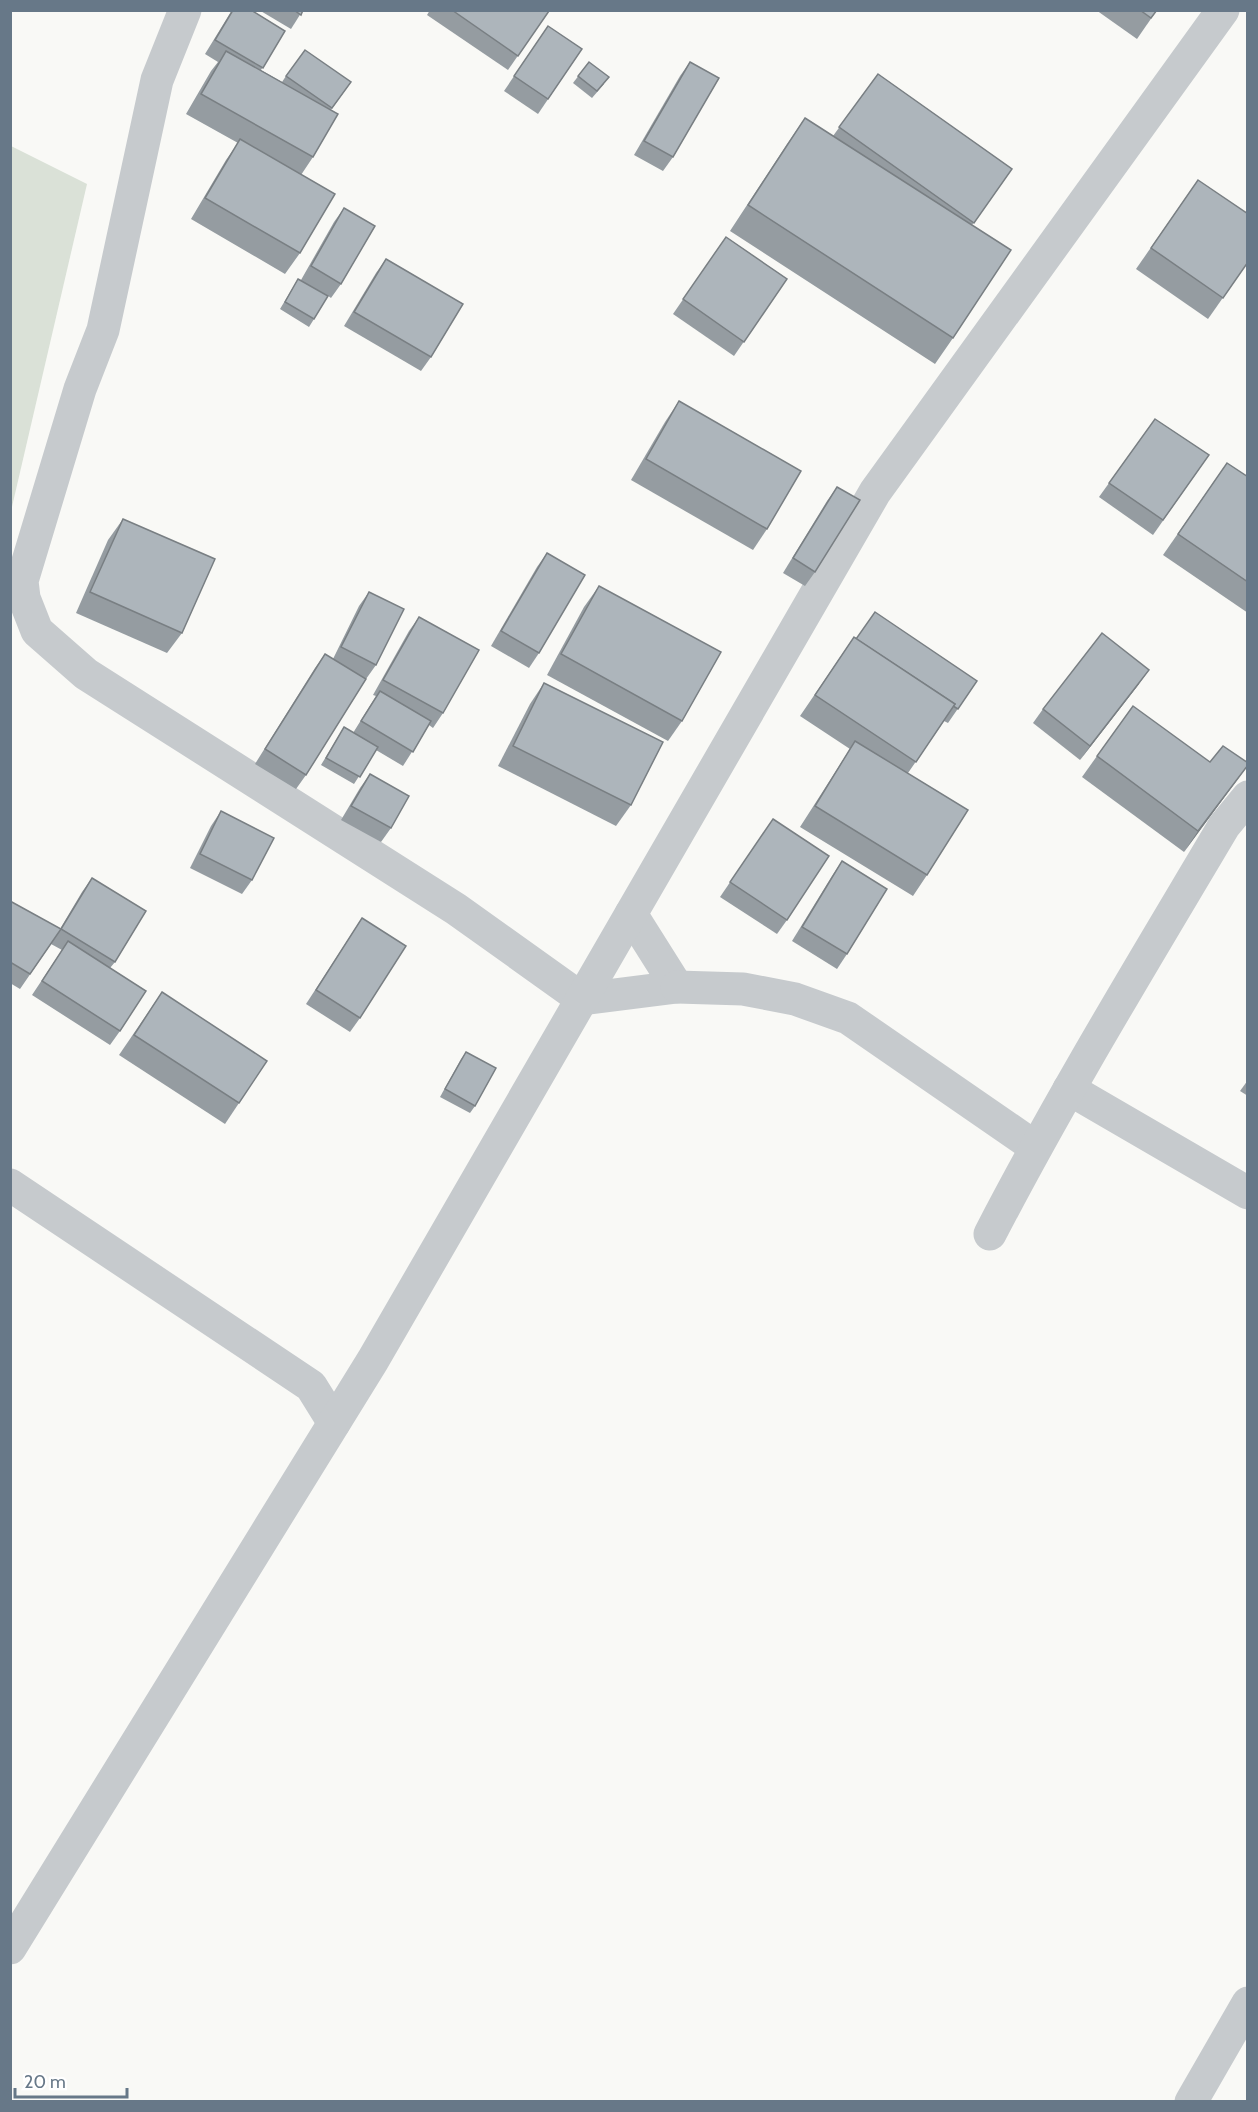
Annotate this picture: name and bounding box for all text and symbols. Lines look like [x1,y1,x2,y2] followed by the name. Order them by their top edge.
[15,2061,128,2099] scale bar
[24,2071,66,2093] text: 20 m

